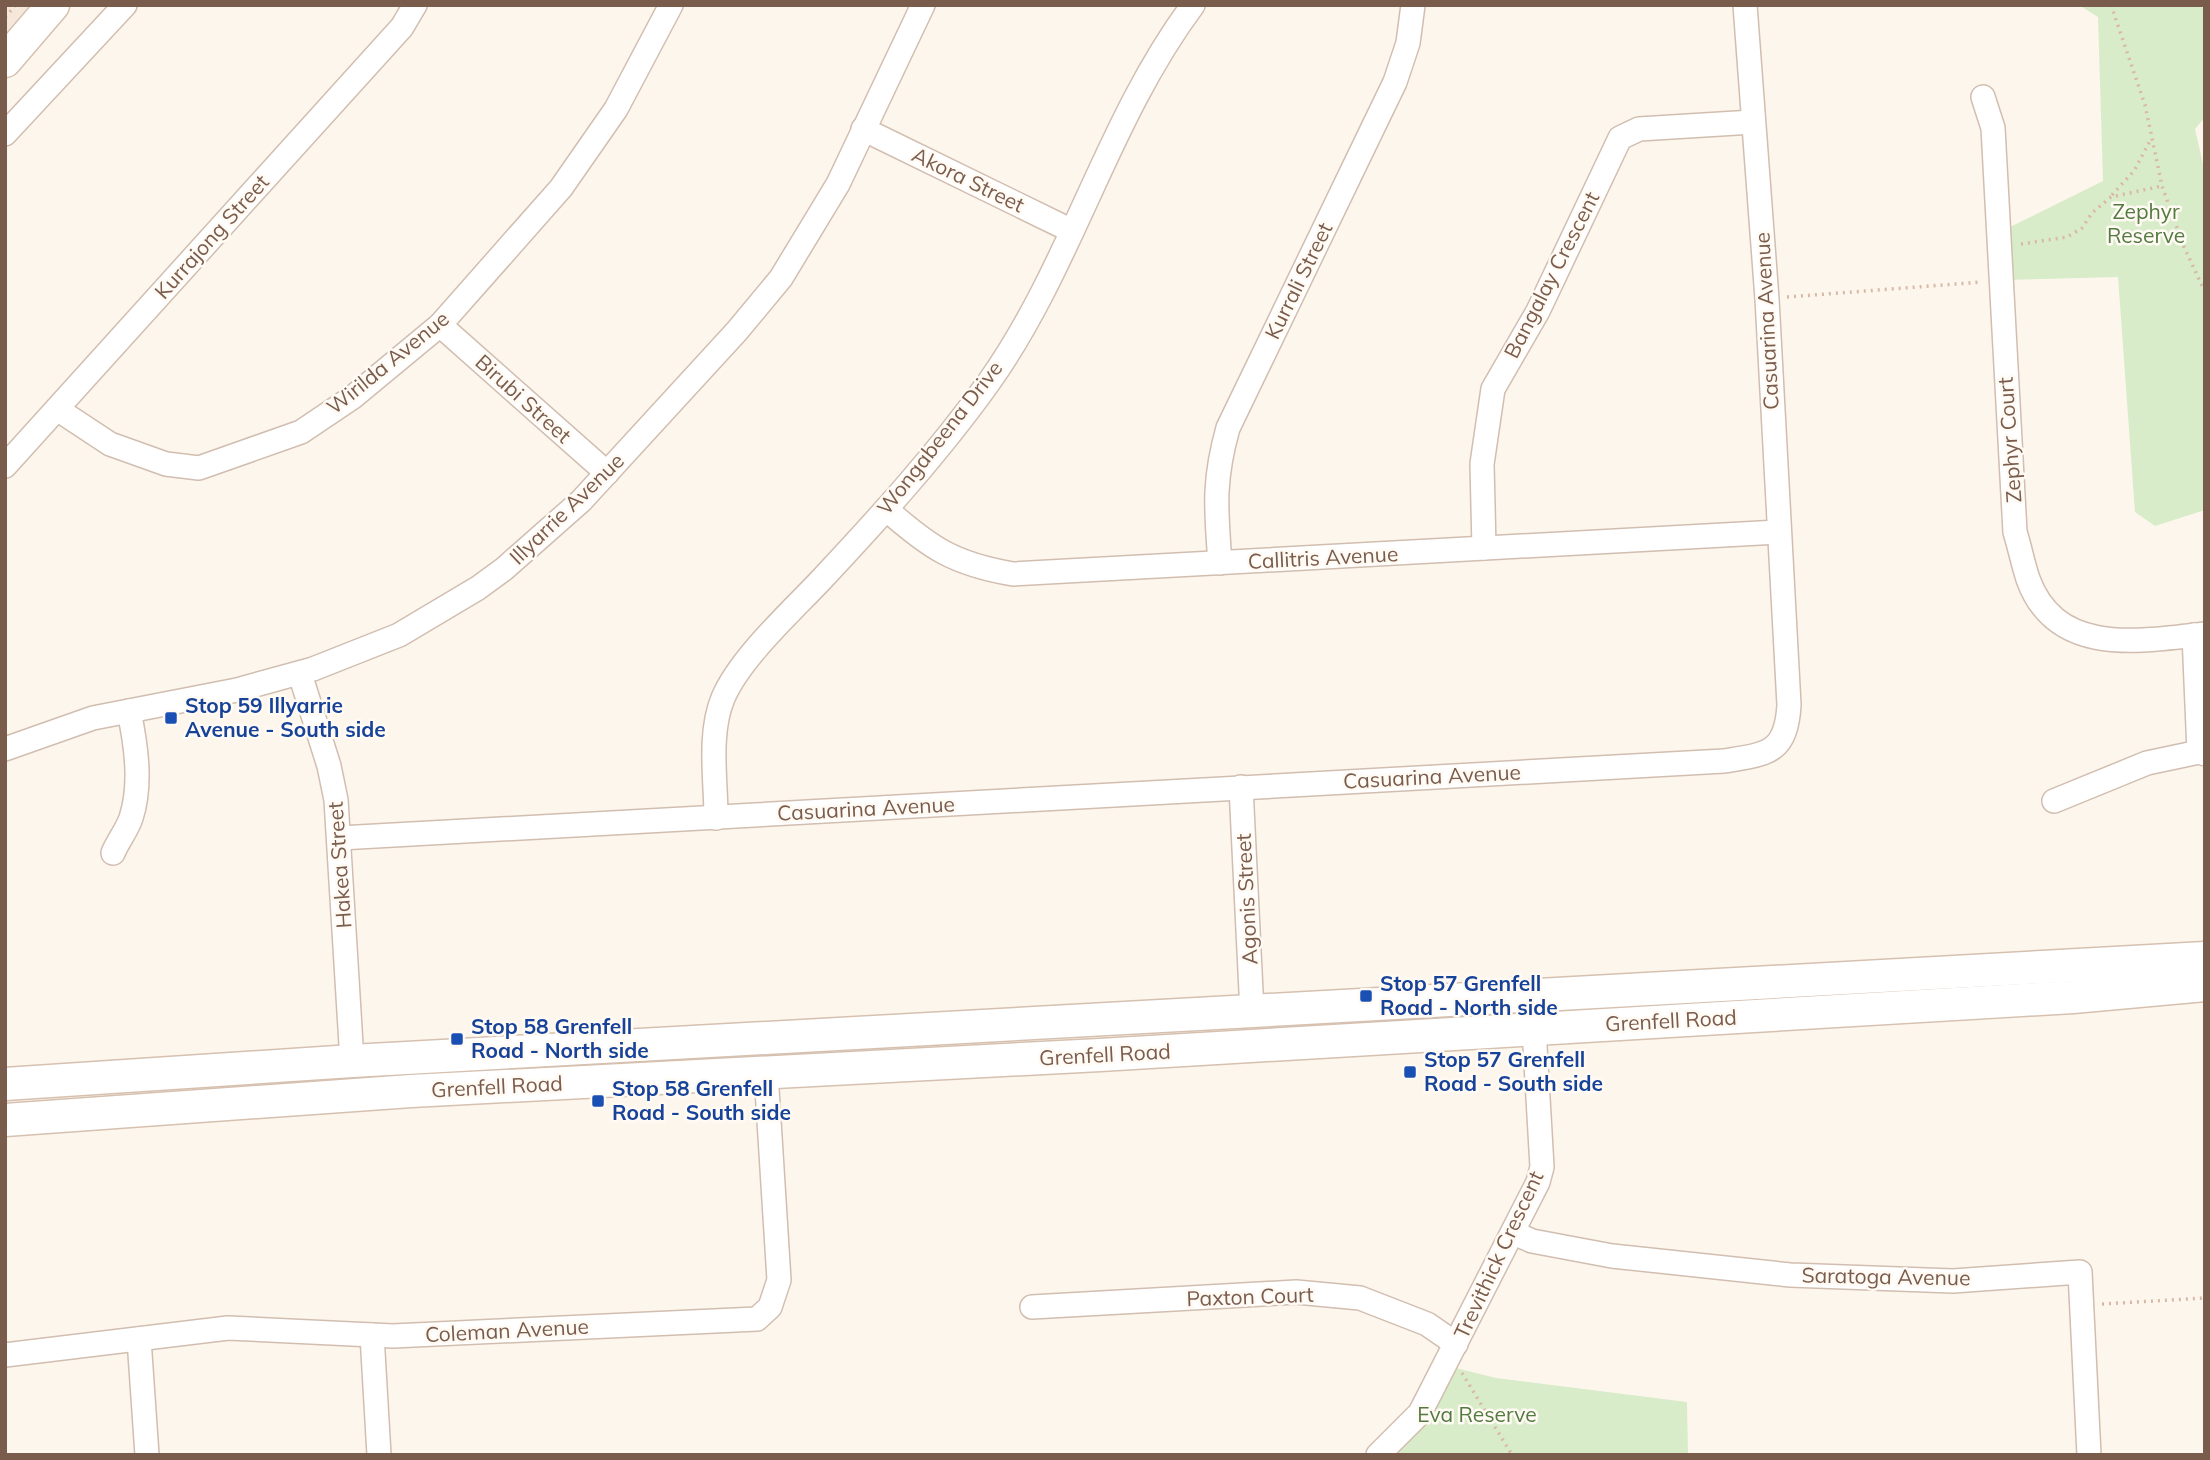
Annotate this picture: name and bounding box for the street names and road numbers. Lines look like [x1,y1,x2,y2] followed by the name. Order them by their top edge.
[908,141,1029,217] street label: Akora Street
[149,169,274,304] street label: Kurrajong Street
[1498,187,1604,362] street label: Bangalay Crescent
[1259,218,1338,343] street label: Kurrali Street
[1748,232,1784,411] street label: Casuarina Avenue
[321,305,454,419] street label: Wirilda Avenue
[470,348,577,448] street label: Birubi Street
[871,355,1007,520] street label: Wongabeena Drive
[1992,376,2026,504] street label: Zephyr Court
[504,447,629,569] street label: Illyarrie Avenue
[1247,540,1399,574] street label: Callitris Avenue
[1342,758,1521,794] street label: Casuarina Avenue
[776,790,955,826] street label: Casuarina Avenue
[322,801,356,929] street label: Hakea Street
[1230,833,1262,965] street label: Agonis Street
[1604,1004,1737,1036] street label: Grenfell Road
[1038,1038,1171,1070] street label: Grenfell Road
[430,1070,563,1102] street label: Grenfell Road
[1448,1166,1548,1343] street label: Trevithick Crescent
[1801,1262,1971,1290] street label: Saratoga Avenue
[1186,1281,1314,1311] street label: Paxton Court
[424,1313,590,1347] street label: Coleman Avenue

